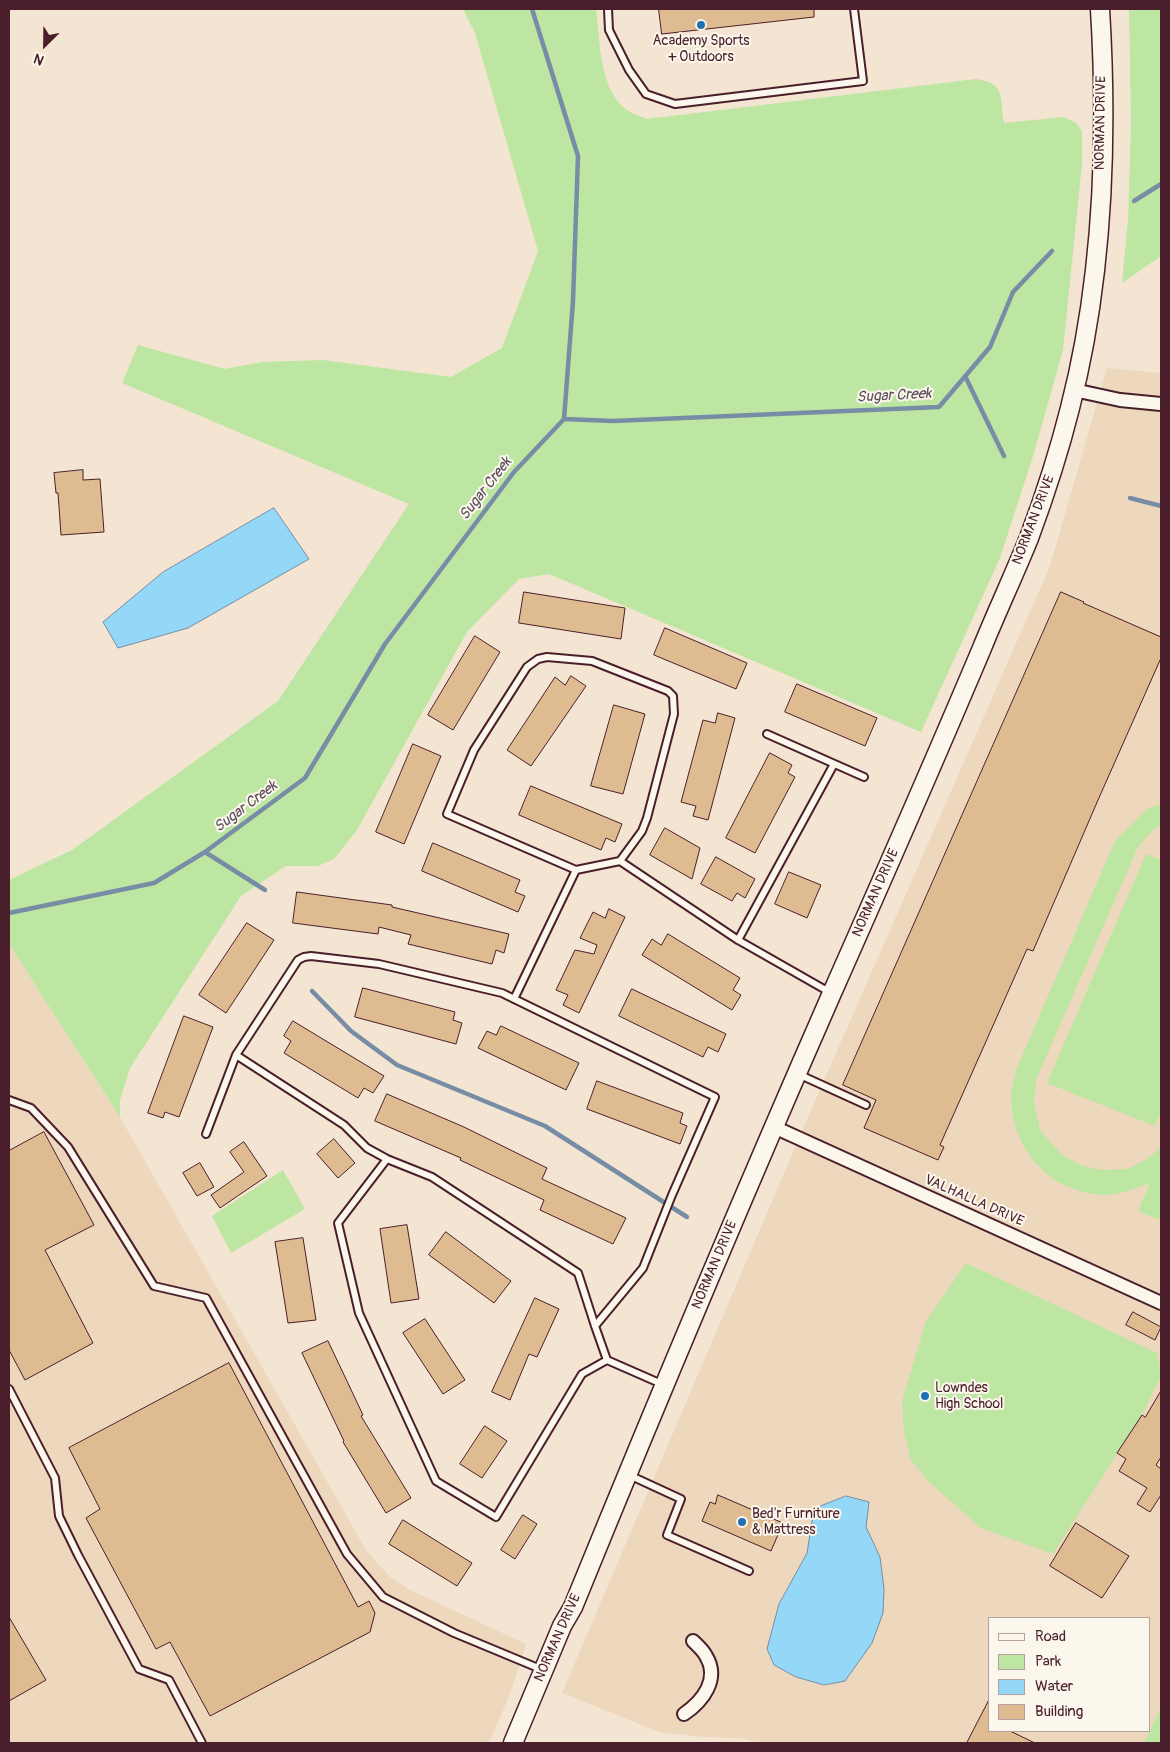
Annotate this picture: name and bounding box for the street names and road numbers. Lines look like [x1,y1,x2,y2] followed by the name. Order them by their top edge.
[1092,76,1110,170] street label: NORMAN DRIVE
[1009,473,1059,567] street label: NORMAN DRIVE
[849,846,903,940] street label: NORMAN DRIVE
[922,1172,1026,1230] street label: VALHALLA DRIVE
[689,1218,741,1312] street label: NORMAN DRIVE
[531,1591,585,1685] street label: NORMAN DRIVE

